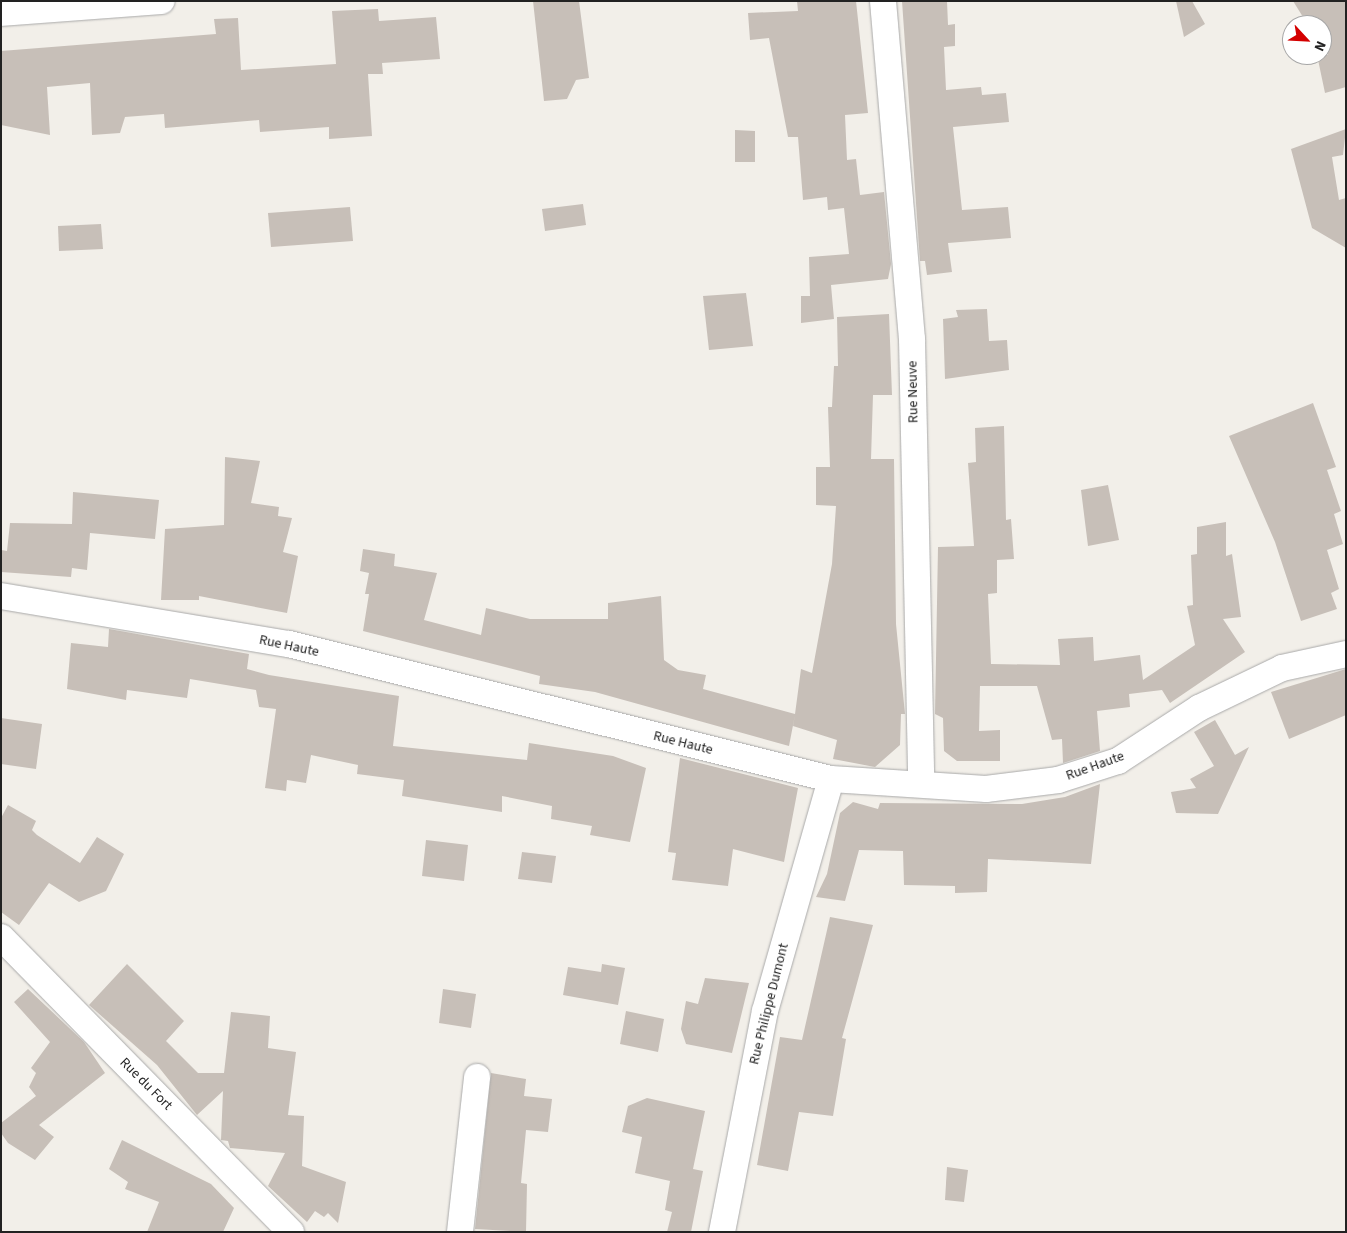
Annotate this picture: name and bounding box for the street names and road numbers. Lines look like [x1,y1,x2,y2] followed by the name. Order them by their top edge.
[904,361,922,423] street label: Rue Neuve
[258,631,320,661] street label: Rue Haute
[652,728,714,758] street label: Rue Haute
[1064,748,1126,784] street label: Rue Haute
[746,942,792,1066] street label: Rue Philippe Dumont
[116,1054,176,1114] street label: Rue du Fort

